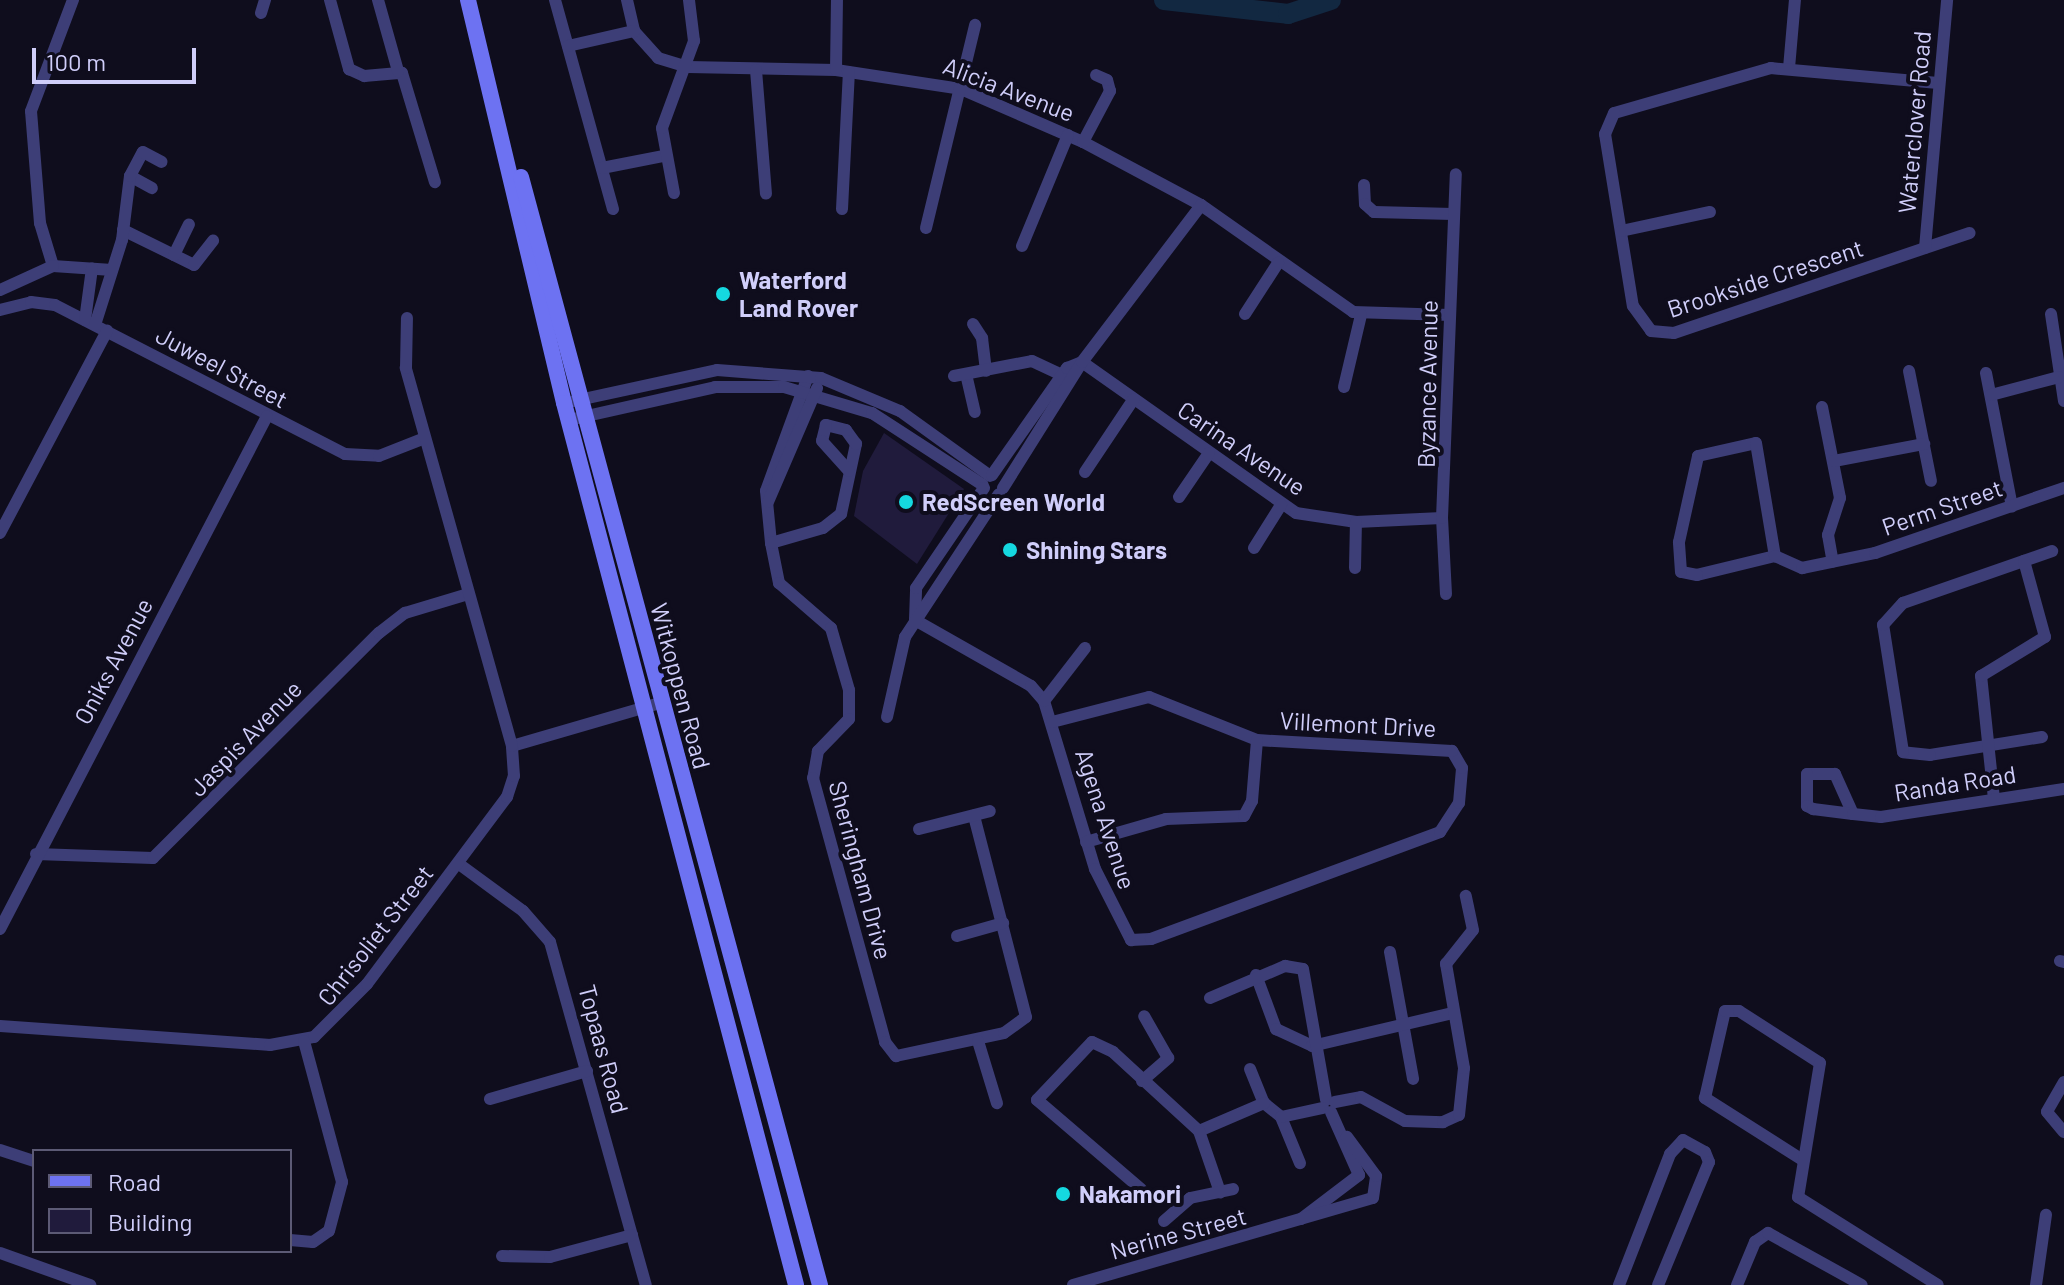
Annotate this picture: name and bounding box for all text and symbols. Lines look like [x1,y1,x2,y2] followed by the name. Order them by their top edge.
[1892,30,1936,214] street label: Waterclover Road
[36,32,200,82] scale bar
[46,47,106,76] text: 100 m
[939,51,1079,127] street label: Alicia Avenue
[1663,233,1867,323] street label: Brookside Crescent
[739,266,858,322] place label: Waterford Land Rover
[714,285,732,303] marker: Waterford Land Rover
[1411,300,1443,468] street label: Byzance Avenue
[151,320,293,414] street label: Juweel Street
[1173,395,1311,501] street label: Carina Avenue
[1878,473,2006,541] street label: Perm Street
[922,488,1105,516] place label: RedScreen World
[897,493,915,511] marker: RedScreen World
[1026,536,1167,564] place label: Shining Stars
[1001,541,1019,559] marker: Shining Stars
[68,593,158,729] street label: Oniks Avenue
[645,600,717,772] street label: Witkoppen Road
[183,674,307,802] street label: Jaspis Avenue
[1279,706,1437,742] street label: Villemont Drive
[1070,745,1142,893] street label: Agena Avenue
[1892,759,2018,807] street label: Randa Road
[823,778,899,962] street label: Sheringham Drive
[311,859,439,1011] street label: Chrisoliet Street
[573,981,635,1117] street label: Topaas Road
[32,1149,292,1253] legend
[108,1167,161,1196] text: Road
[1079,1180,1181,1208] place label: Nakamori
[1054,1185,1072,1203] marker: Nakamori
[1107,1201,1249,1265] street label: Nerine Street
[108,1207,192,1236] text: Building

